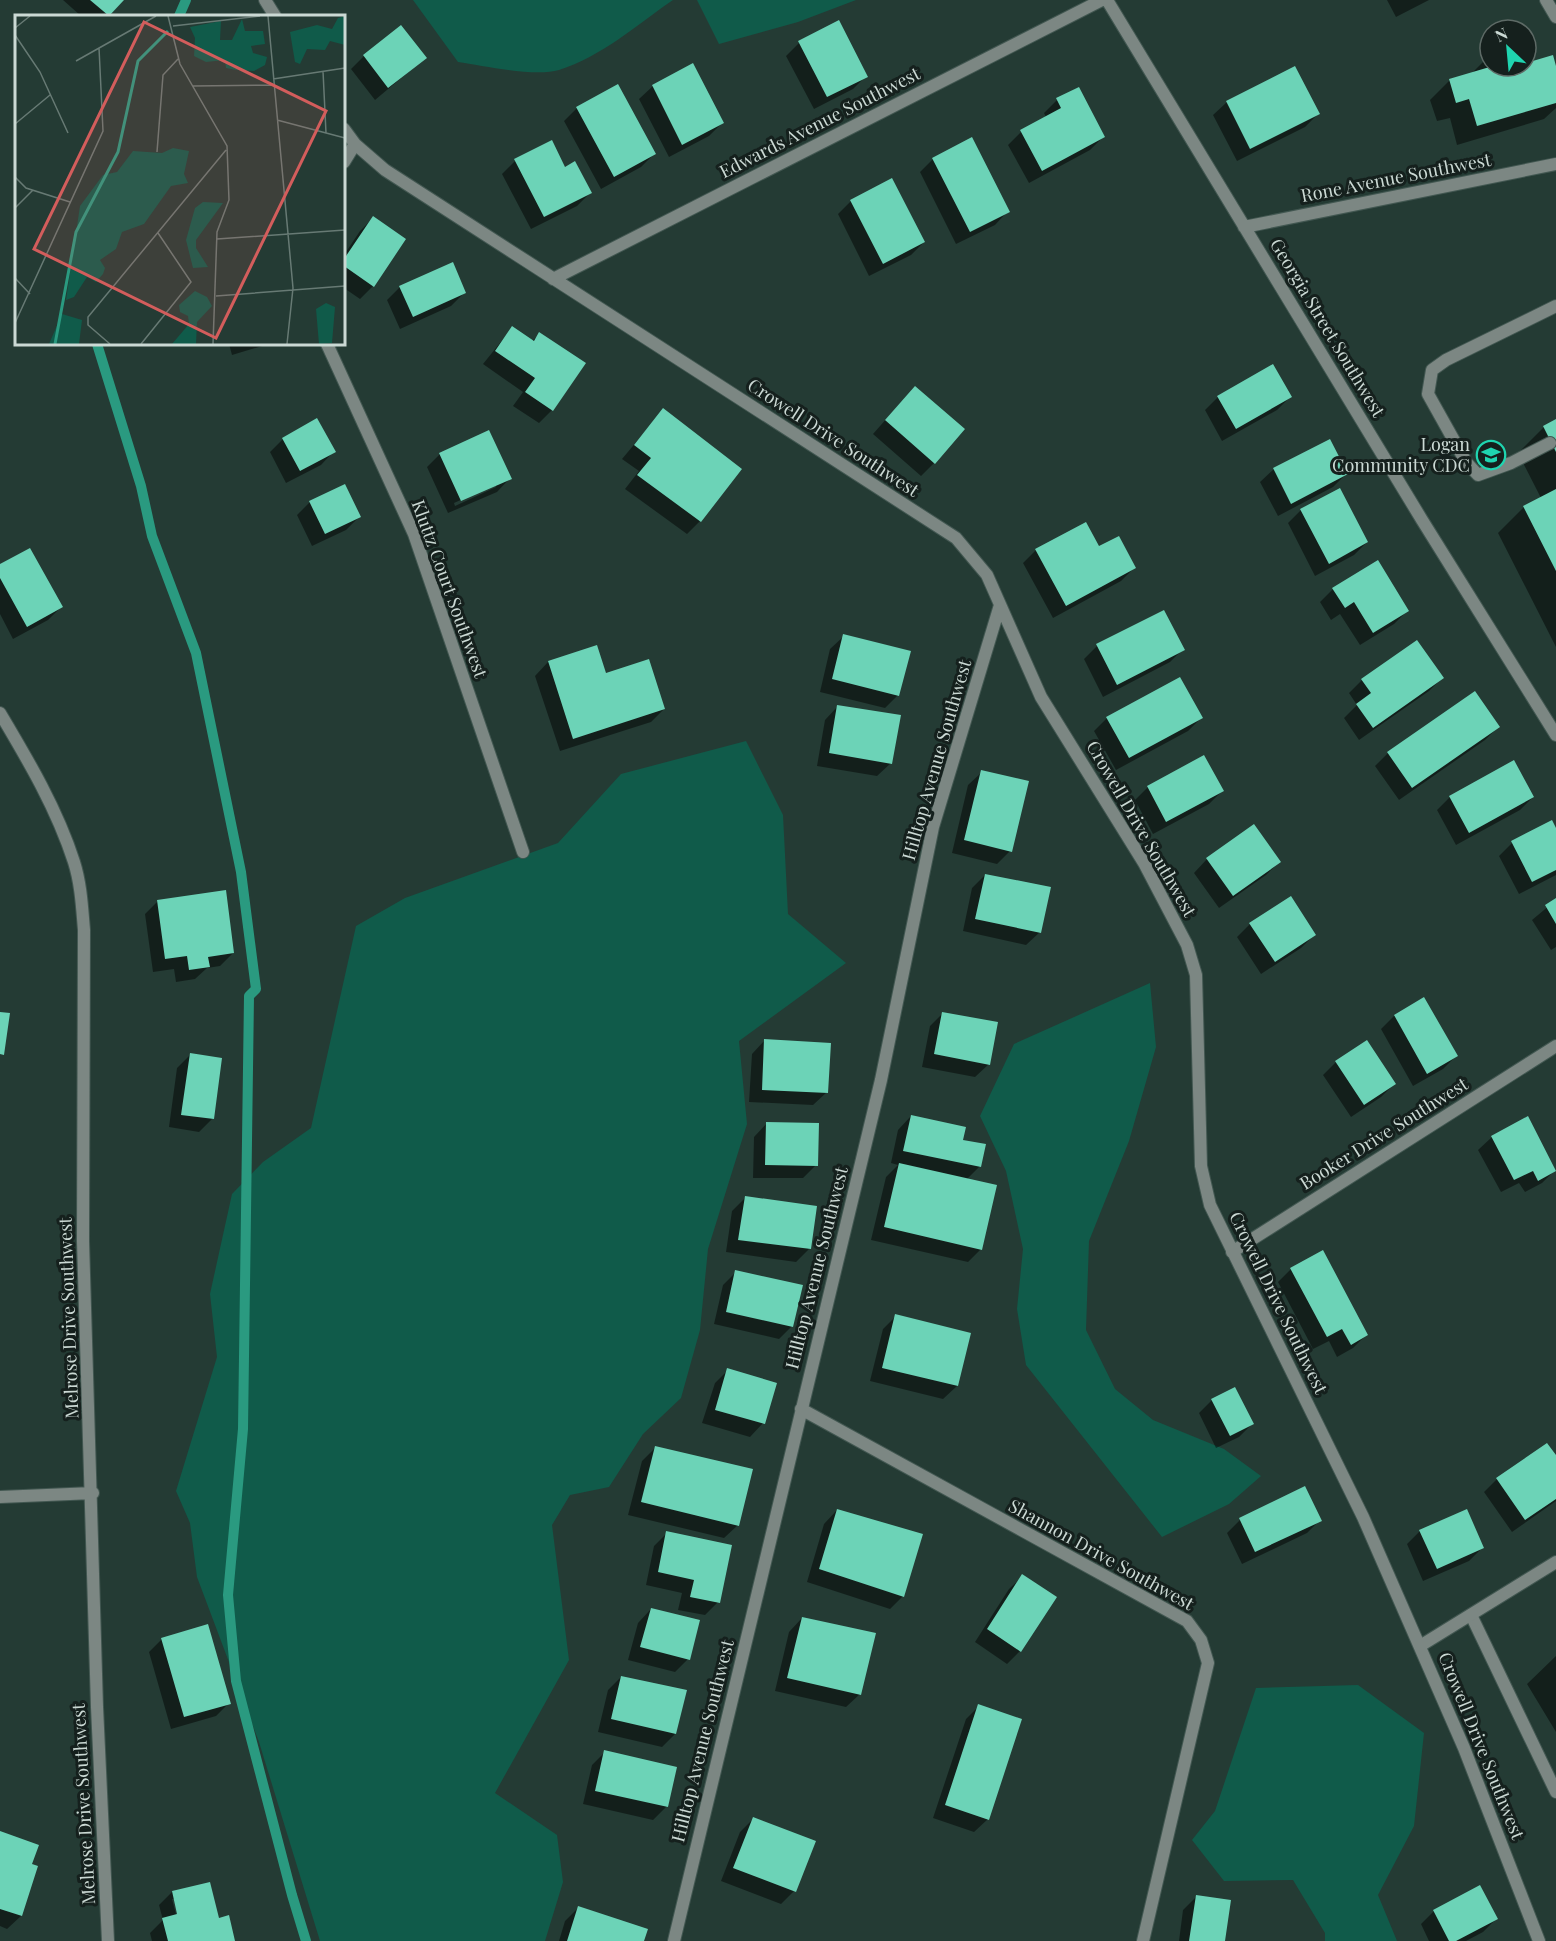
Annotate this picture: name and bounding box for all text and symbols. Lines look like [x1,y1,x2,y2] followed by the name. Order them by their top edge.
[15,15,345,345] inset map
[1478,18,1538,78] north arrow
[1491,22,1511,46] text: N
[715,61,924,183] street label: Edwards Avenue Southwest
[1299,147,1494,207] street label: Rone Avenue Southwest
[1265,234,1391,422] street label: Georgia Street Southwest
[743,373,924,502] street label: Crowell Drive Southwest
[1332,432,1470,477] place label: Logan Community CDC
[1475,439,1507,471] school or university icon: Logan Community CDC
[407,496,494,682] street label: Kluttz Court Southwest
[896,656,976,863] street label: Hilltop Avenue Southwest
[1081,736,1203,922] street label: Crowell Drive Southwest
[1295,1071,1473,1195] street label: Booker Drive Southwest
[779,1163,853,1371] street label: Hilltop Avenue Southwest
[1224,1207,1334,1398] street label: Crowell Drive Southwest
[52,1216,84,1419] street label: Melrose Drive Southwest
[1005,1493,1199,1615] street label: Shannon Drive Southwest
[665,1636,739,1844] street label: Hilltop Avenue Southwest
[1433,1648,1531,1843] street label: Crowell Drive Southwest
[66,1702,100,1905] street label: Melrose Drive Southwest

